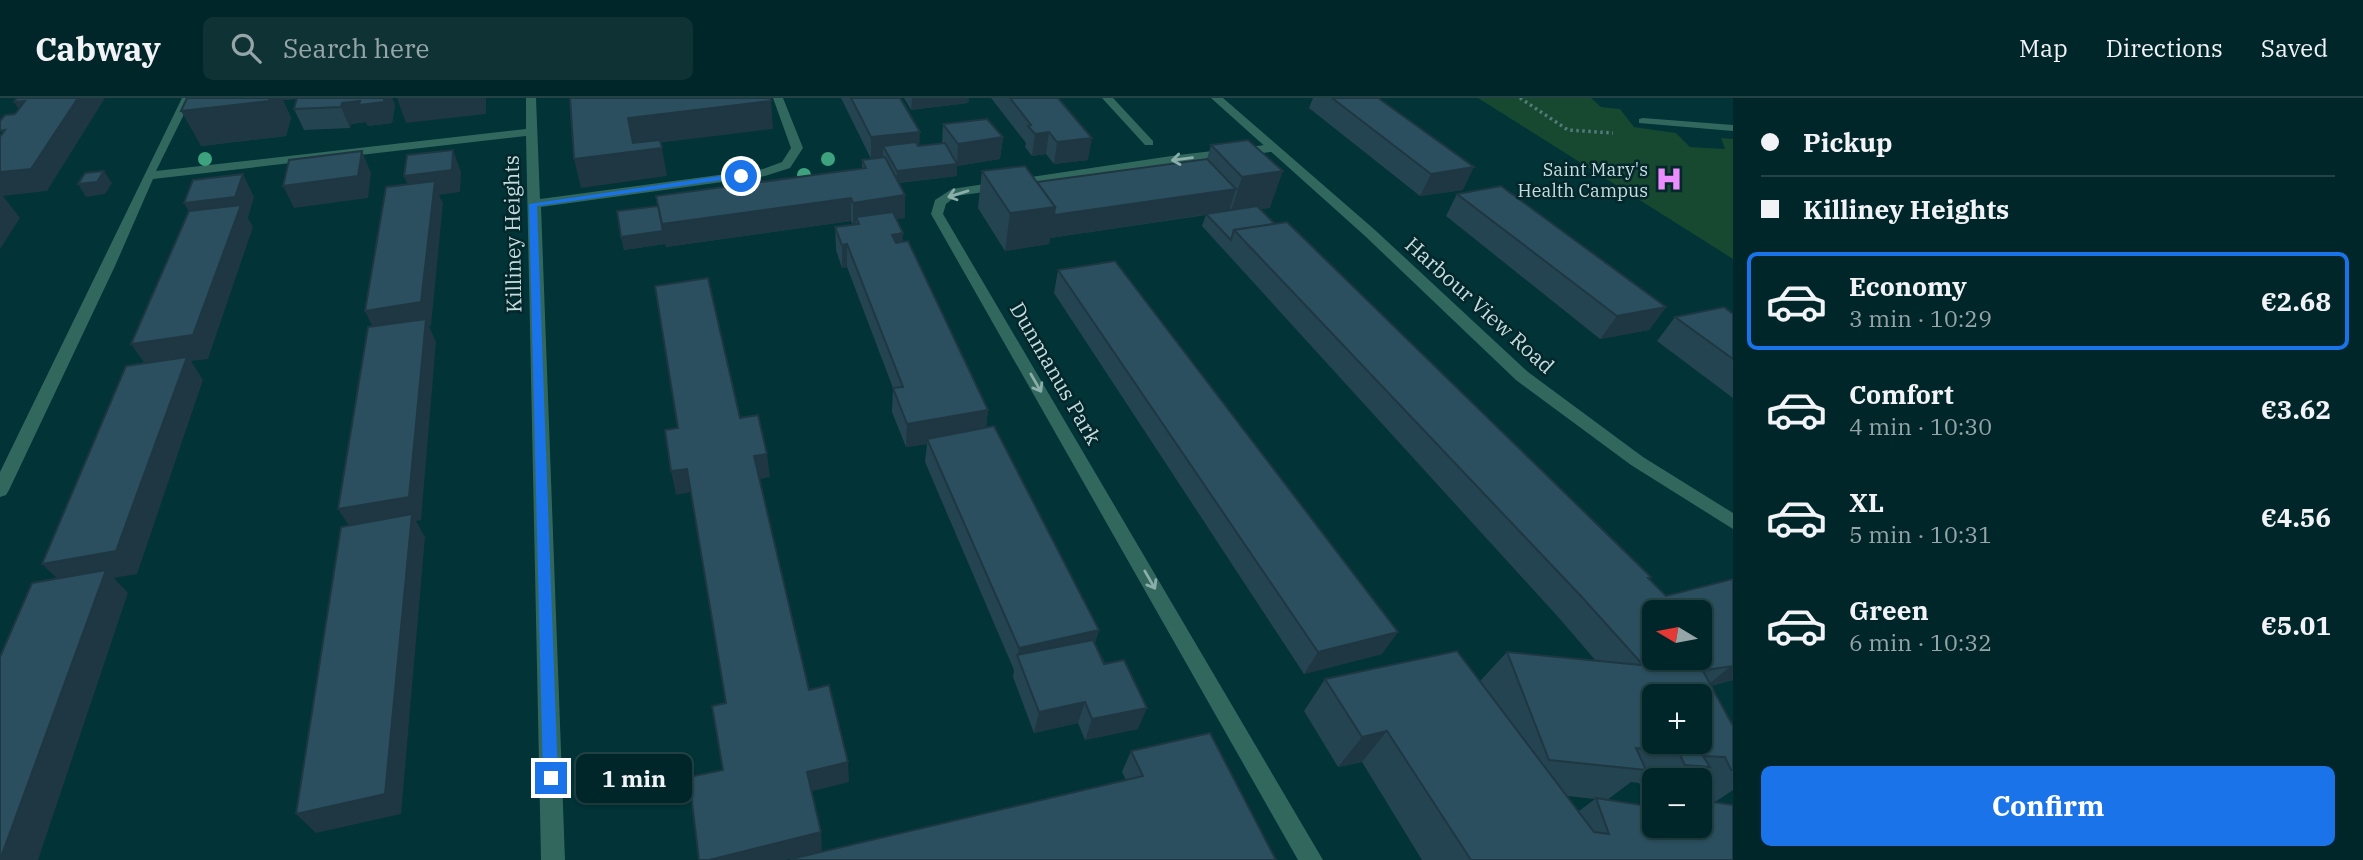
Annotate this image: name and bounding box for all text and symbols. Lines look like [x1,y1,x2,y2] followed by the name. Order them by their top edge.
[203,17,693,80] search box
[35,27,161,70] text: Cabway
[227,29,265,67] icon: search
[283,31,429,65] text: Search here
[2019,32,2068,64] text: Map
[2106,32,2223,64] text: Directions
[2261,32,2328,64] text: Saved
[1803,125,1893,159] text: Pickup
[1171,152,1194,165] one-way arrow
[497,155,527,313] street label: Killiney Heights
[1518,158,1648,202] place label: Saint Mary's Health Campus
[725,160,757,192] route start
[1654,164,1684,194] hospital icon: Saint Mary's Health Campus
[947,189,969,202] one-way arrow
[1803,192,2009,226] text: Killiney Heights
[1399,230,1561,380] street label: Harbour View Road
[1849,269,1967,303] text: Economy
[1765,270,1828,333] icon: car
[2261,284,2331,318] text: €2.68
[1004,297,1109,450] street label: Dunmanus Park
[1849,303,1992,333] text: 3 min · 10:29
[1029,372,1043,392] one-way arrow
[1849,377,1954,411] text: Comfort
[1765,378,1828,441] icon: car
[2261,392,2331,426] text: €3.62
[1849,411,1992,441] text: 4 min · 10:30
[1849,485,1884,519] text: XL
[1765,486,1828,549] icon: car
[2261,500,2331,534] text: €4.56
[1849,519,1992,549] text: 5 min · 10:31
[1143,570,1157,590] one-way arrow
[1849,593,1929,627] text: Green
[1765,594,1828,657] icon: car
[1642,600,1712,670] north arrow
[1642,600,1712,838] map controls
[2261,608,2331,642] text: €5.01
[1849,627,1992,657] text: 6 min · 10:32
[1642,684,1712,754] button: +
[576,754,691,802] callout: 1 min
[535,762,567,794] route end
[602,763,666,793] text: 1 min
[1761,766,2335,846] button: Confirm
[1642,768,1712,838] button: −

